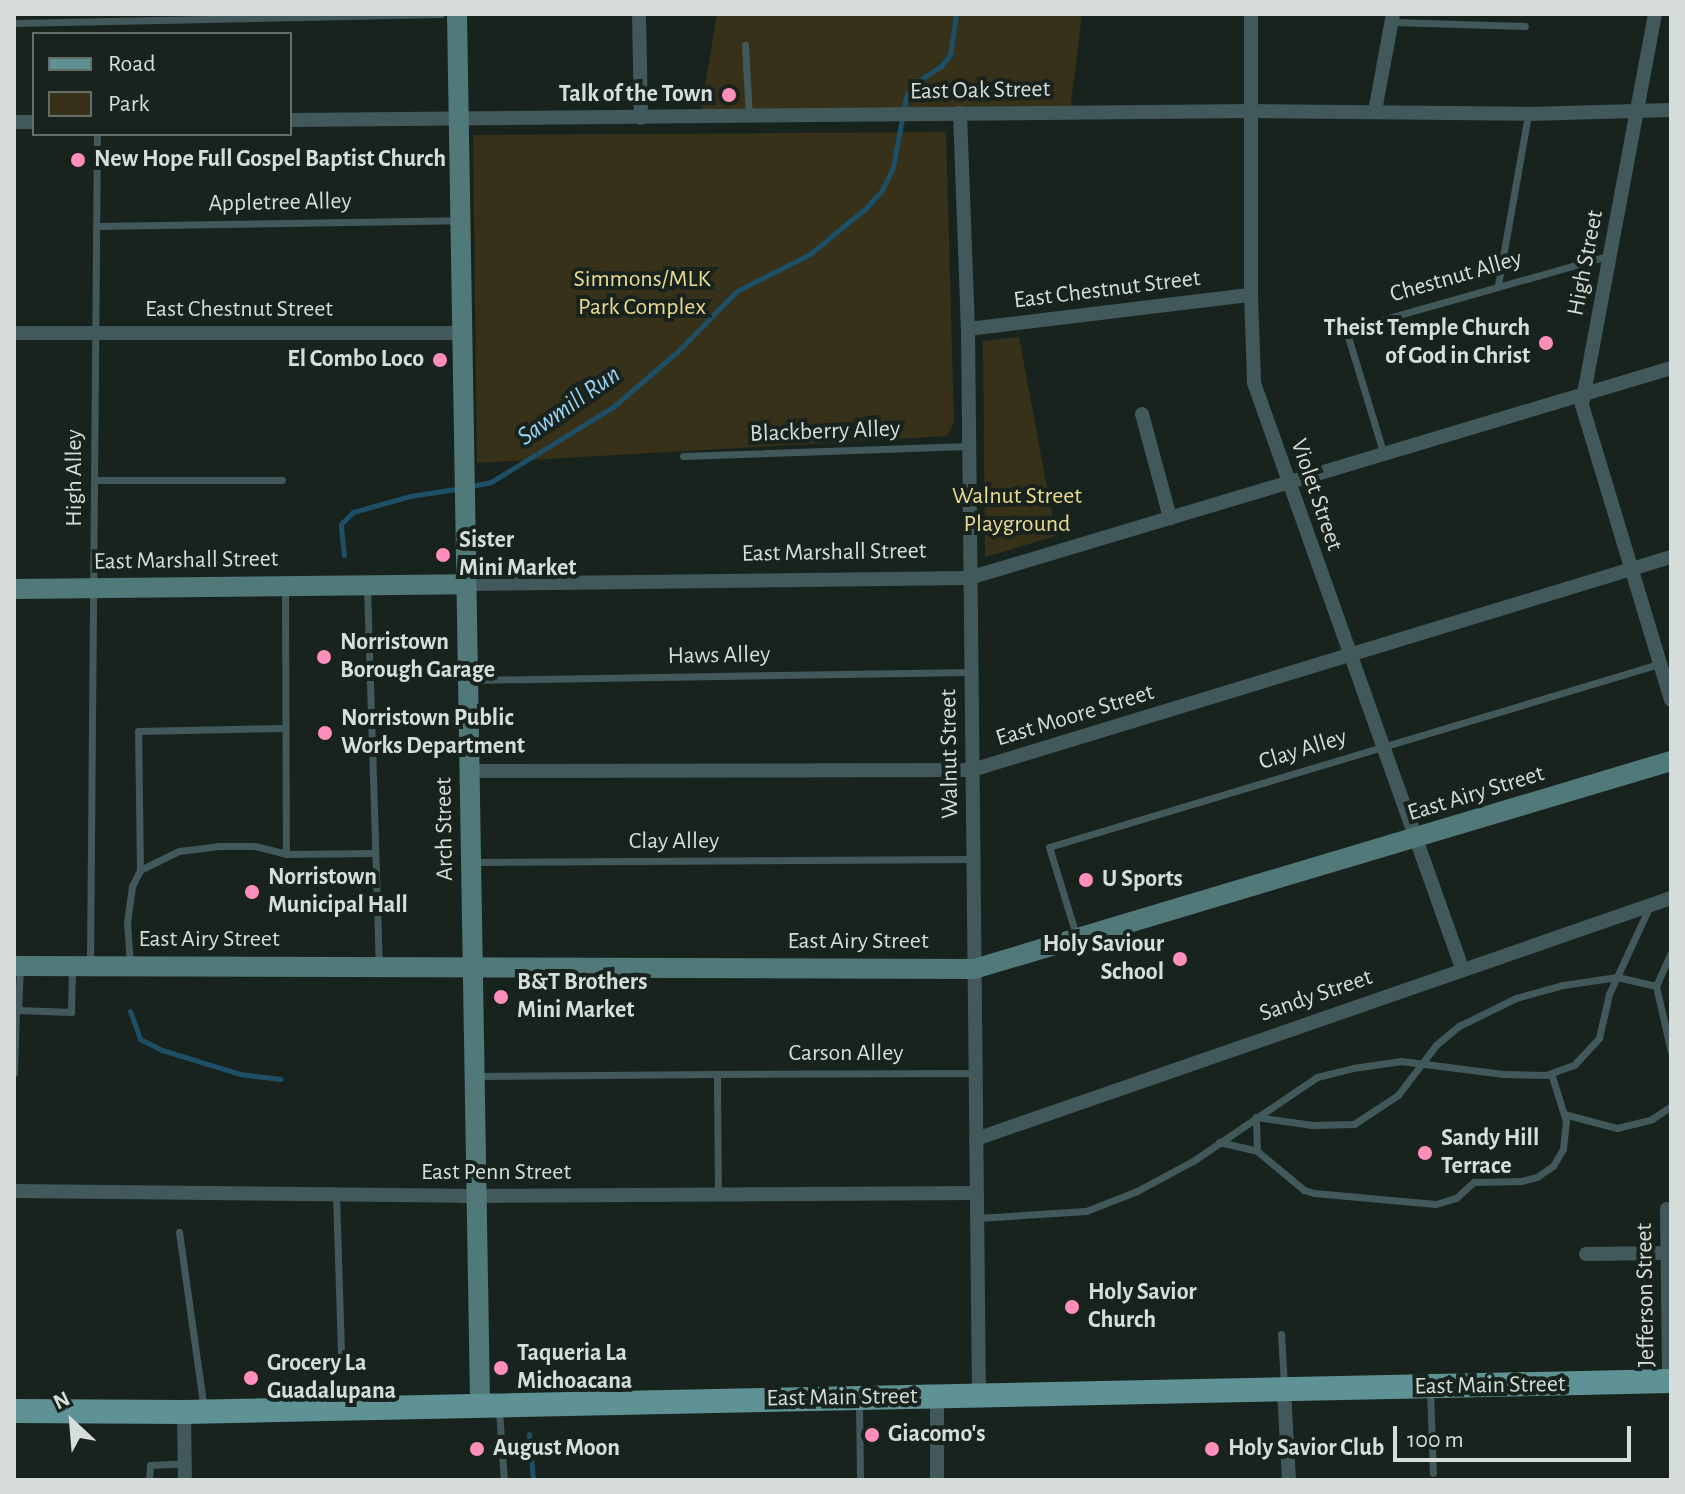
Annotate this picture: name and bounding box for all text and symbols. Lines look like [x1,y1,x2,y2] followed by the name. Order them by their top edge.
[32,32,292,136] legend
[108,52,156,76] text: Road
[910,75,1050,107] street label: East Oak Street
[559,81,713,109] place label: Talk of the Town
[720,86,738,104] marker: Talk of the Town
[108,92,149,116] text: Park
[94,146,446,174] place label: New Hope Full Gospel Baptist Church
[69,151,87,169] marker: New Hope Full Gospel Baptist Church
[208,187,352,219] street label: Appletree Alley
[1562,208,1610,318] street label: High Street
[1387,244,1525,310] street label: Chestnut Alley
[1012,264,1202,316] street label: East Chestnut Street
[573,266,711,322] park label: Simmons/MLK Park Complex
[145,296,333,324] street label: East Chestnut Street
[1324,315,1530,371] place label: Theist Temple Church of God in Christ
[1537,334,1555,352] marker: Theist Temple Church of God in Christ
[287,346,424,374] place label: El Combo Loco
[431,351,449,369] marker: El Combo Loco
[512,359,626,453] water label: Sawmill Run
[749,415,901,449] street label: Blackberry Alley
[61,429,89,527] street label: High Alley
[1283,435,1349,555] street label: Violet Street
[952,483,1082,539] park label: Walnut Street Playground
[459,527,576,583] place label: Sister Mini Market
[741,537,927,569] street label: East Marshall Street
[93,545,279,577] street label: East Marshall Street
[434,546,452,564] marker: Sister Mini Market
[340,629,495,685] place label: Norristown Borough Garage
[667,641,771,671] street label: Haws Alley
[315,648,333,666] marker: Norristown Borough Garage
[993,678,1157,754] street label: East Moore Street
[934,689,966,819] street label: Walnut Street
[341,705,525,761] place label: Norristown Public Works Department
[1256,723,1350,777] street label: Clay Alley
[316,724,334,742] marker: Norristown Public Works Department
[1404,760,1548,828] street label: East Airy Street
[430,777,460,881] street label: Arch Street
[629,828,719,856] street label: Clay Alley
[268,864,408,920] place label: Norristown Municipal Hall
[1102,866,1183,894] place label: U Sports
[1077,871,1095,889] marker: U Sports
[243,883,261,901] marker: Norristown Municipal Hall
[138,926,280,954] street label: East Airy Street
[787,928,929,956] street label: East Airy Street
[1043,931,1164,987] place label: Holy Saviour School
[1171,950,1189,968] marker: Holy Saviour School
[1256,963,1376,1029] street label: Sandy Street
[517,969,647,1025] place label: B&T Brothers Mini Market
[492,988,510,1006] marker: B&T Brothers Mini Market
[789,1040,903,1068] street label: Carson Alley
[1441,1125,1539,1181] place label: Sandy Hill Terrace
[1416,1144,1434,1162] marker: Sandy Hill Terrace
[421,1159,571,1187] street label: East Penn Street
[1630,1223,1662,1367] street label: Jefferson Street
[1088,1279,1197,1335] place label: Holy Savior Church
[1063,1298,1081,1316] marker: Holy Savior Church
[517,1340,632,1396] place label: Taqueria La Michoacana
[267,1350,396,1406] place label: Grocery La Guadalupana
[492,1359,510,1377] marker: Taqueria La Michoacana
[242,1369,260,1387] marker: Grocery La Guadalupana
[1414,1370,1566,1402] street label: East Main Street
[32,1382,112,1462] north arrow
[766,1382,918,1414] street label: East Main Street
[50,1387,73,1414] text: N
[1397,1410,1635,1460] scale bar
[888,1421,985,1449] place label: Giacomo's
[863,1426,881,1444] marker: Giacomo's
[1407,1428,1464,1452] text: 100 m
[493,1435,620,1463] place label: August Moon
[1228,1435,1384,1463] place label: Holy Savior Club
[468,1440,486,1458] marker: August Moon
[1203,1440,1221,1458] marker: Holy Savior Club

